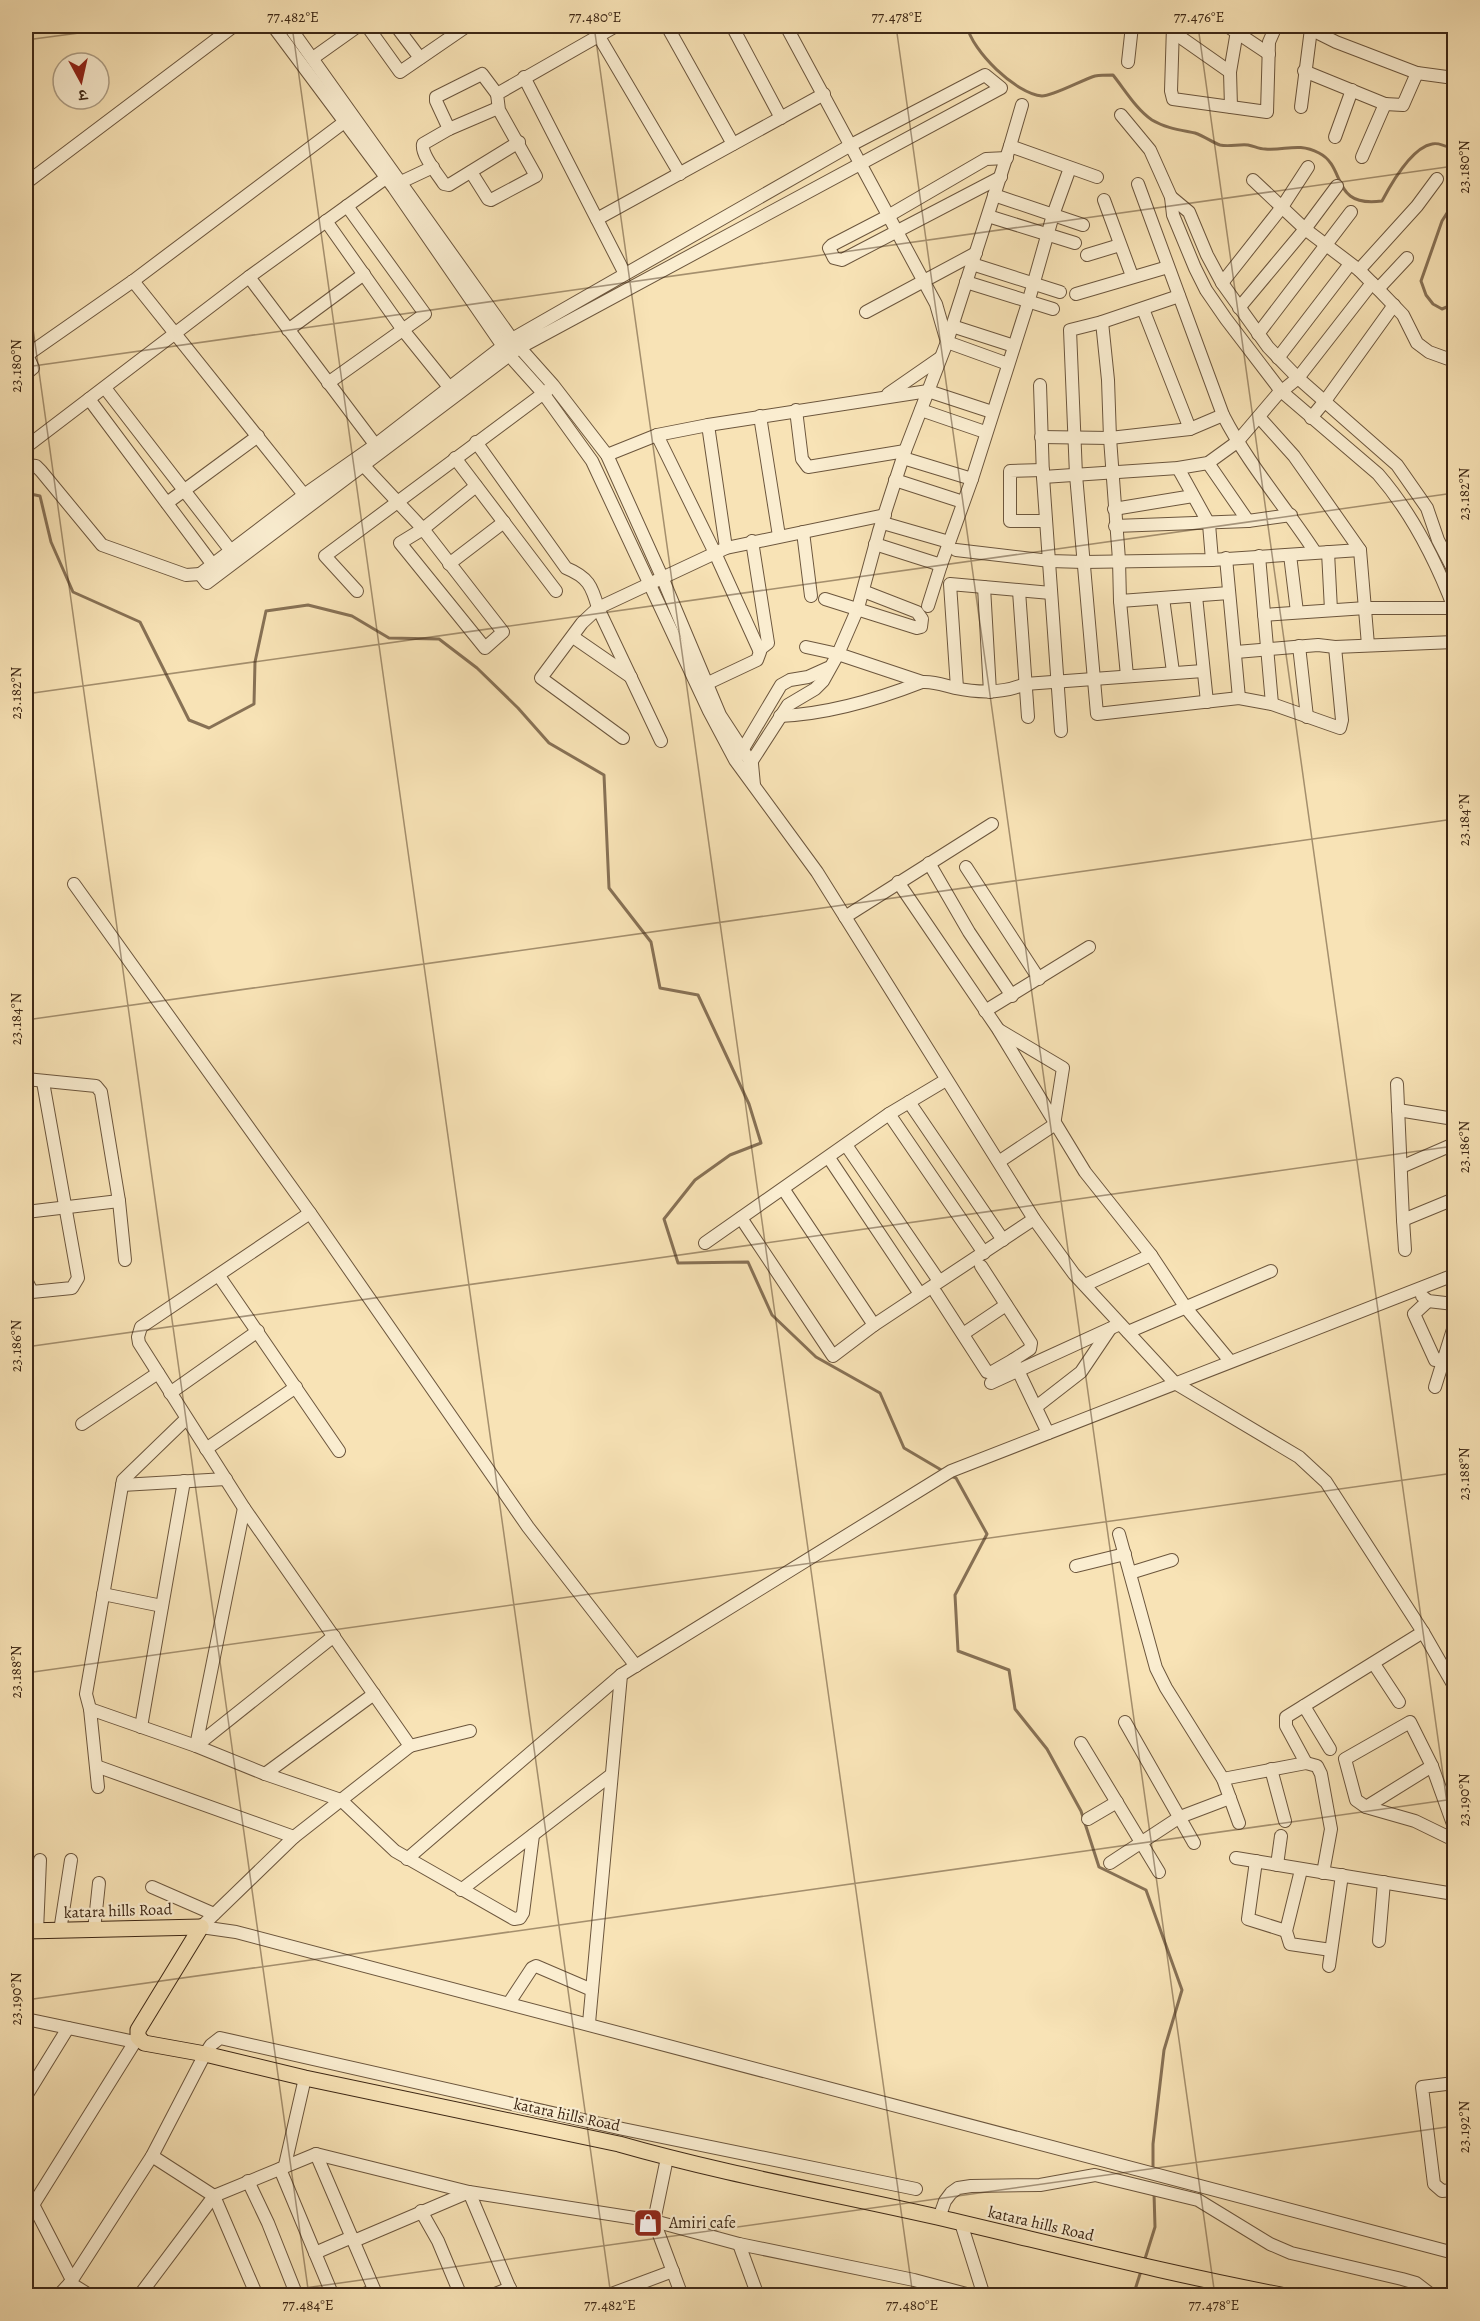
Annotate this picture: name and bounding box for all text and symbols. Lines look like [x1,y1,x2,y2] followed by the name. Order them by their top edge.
[267,7,319,27] text: 77.482°E
[569,7,621,27] text: 77.480°E
[872,7,922,27] text: 77.478°E
[1174,7,1224,27] text: 77.476°E
[51,51,111,111] north arrow
[76,83,90,107] text: उ
[1454,140,1474,194] text: 23.180°N
[6,339,26,393] text: 23.180°N
[1454,467,1474,520] text: 23.182°N
[6,666,26,719] text: 23.182°N
[1454,794,1474,846] text: 23.184°N
[6,993,26,1045] text: 23.184°N
[1454,1120,1474,1173] text: 23.186°N
[6,1319,26,1372] text: 23.186°N
[1454,1447,1474,1500] text: 23.188°N
[6,1645,26,1698] text: 23.188°N
[1454,1773,1474,1827] text: 23.190°N
[64,1898,173,1924] street label: katara hills Road
[6,1972,26,2026] text: 23.190°N
[512,2093,623,2137] street label: katara hills Road
[1454,2101,1474,2153] text: 23.192°N
[986,2201,1097,2247] street label: katara hills Road
[632,2207,664,2239] shop icon: Amiri cafe
[668,2212,736,2234] place label: Amiri cafe
[282,2295,334,2315] text: 77.484°E
[584,2295,636,2315] text: 77.482°E
[886,2295,938,2315] text: 77.480°E
[1189,2295,1239,2315] text: 77.478°E

